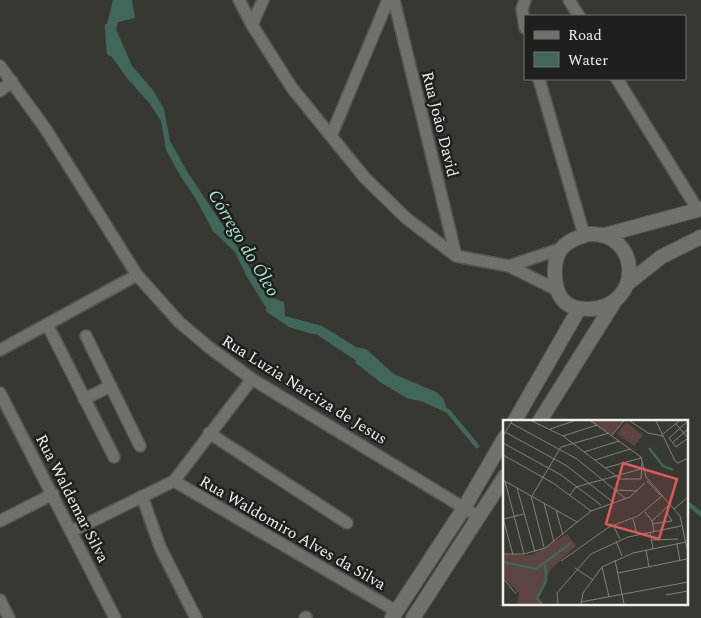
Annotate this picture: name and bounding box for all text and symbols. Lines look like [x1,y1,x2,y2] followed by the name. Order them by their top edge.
[524,15,686,80] legend
[568,24,602,47] text: Road
[568,49,608,72] text: Water
[415,69,465,180] street label: Rua João David
[201,184,286,302] water label: Córrego do Óleo
[217,329,392,451] street label: Rua Luzia Narciza de Jesus
[503,420,688,606] inset map
[29,430,115,567] street label: Rua Waldemar Silva
[195,470,390,596] street label: Rua Waldomiro Alves da Silva

